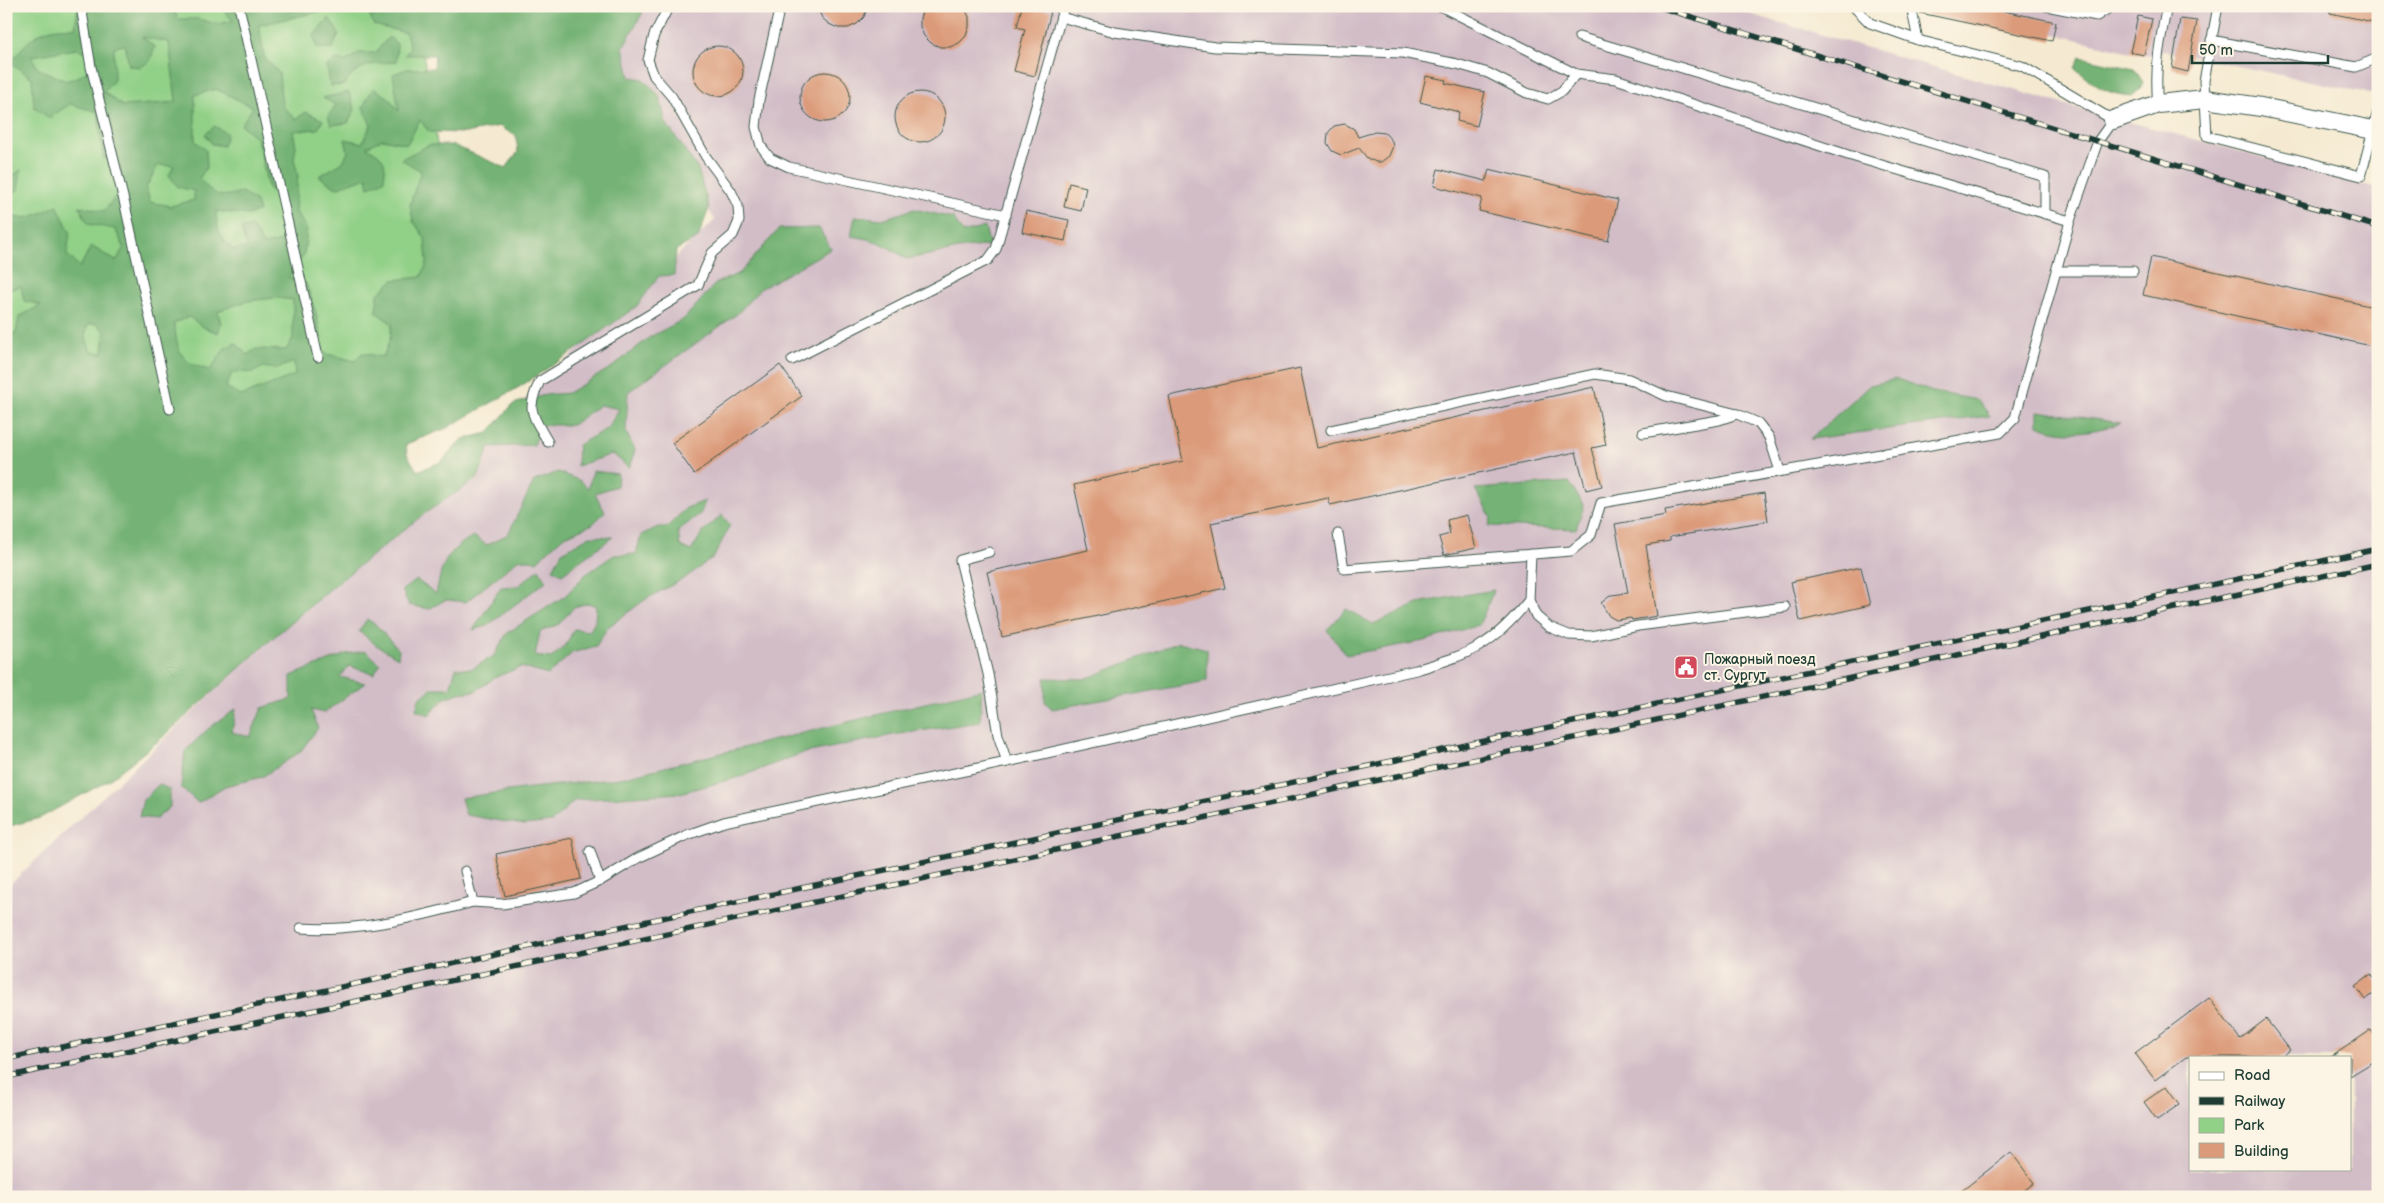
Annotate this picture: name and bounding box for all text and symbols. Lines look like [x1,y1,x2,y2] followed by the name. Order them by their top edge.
[2192,32,2328,64] scale bar
[2199,41,2233,60] text: 50 m
[1704,651,1816,684] place label: Пожарный поезд ст. Сургут
[1673,654,1699,680] public building icon: Пожарный поезд ст. Сургут
[2189,1056,2352,1170] legend
[2234,1066,2270,1085] text: Road
[2234,1092,2285,1111] text: Railway
[2234,1116,2265,1135] text: Park
[2234,1142,2289,1161] text: Building

